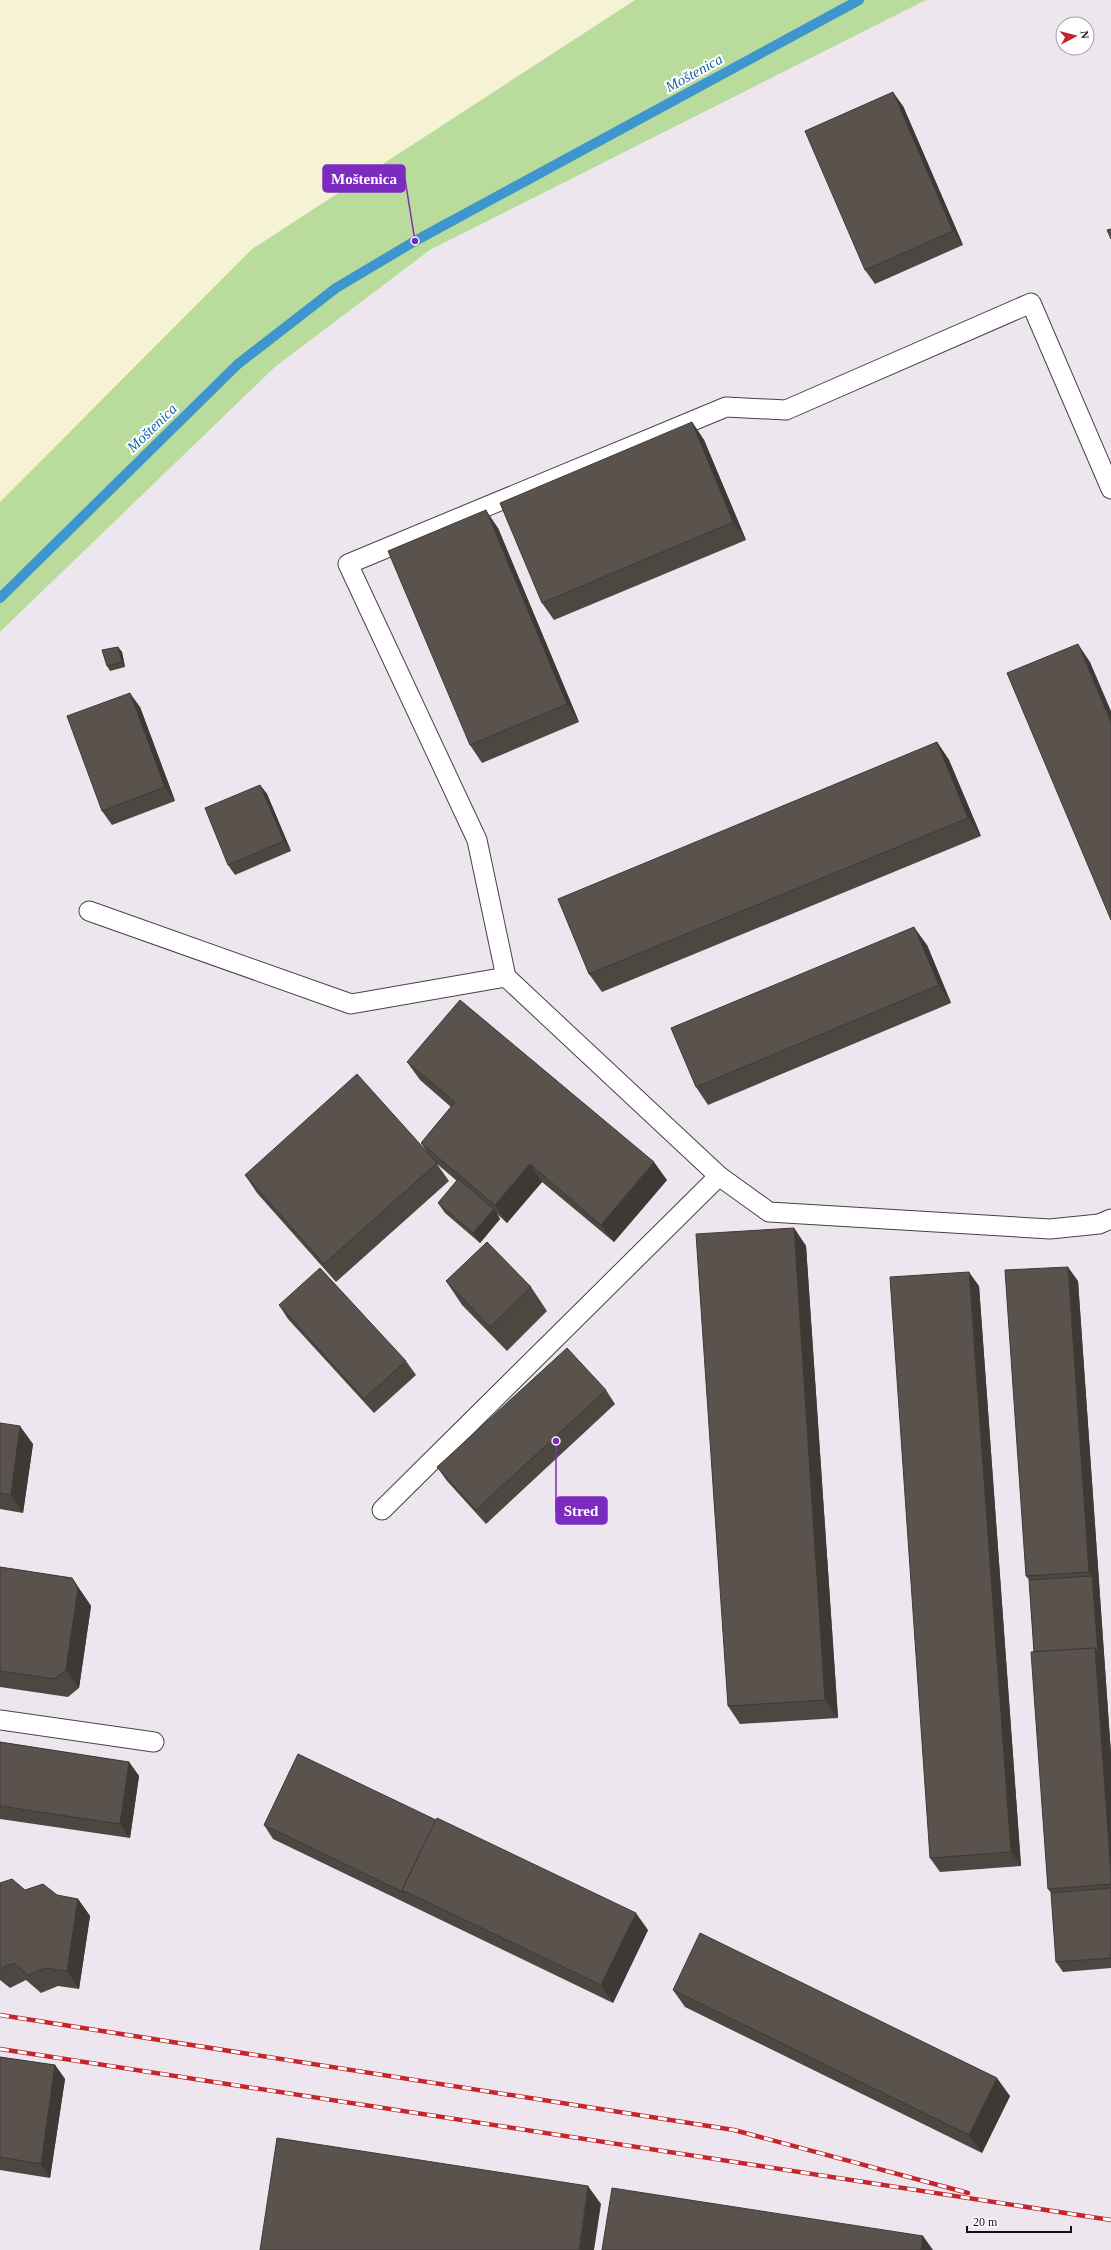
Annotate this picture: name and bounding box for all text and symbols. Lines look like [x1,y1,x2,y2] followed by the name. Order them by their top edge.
[1055,16,1095,56] north arrow
[1078,30,1091,40] text: N
[662,51,725,96] water label: Moštenica
[323,165,405,192] callout: Moštenica
[331,171,397,187] text: Moštenica
[123,401,180,456] water label: Moštenica
[556,1497,607,1524] callout: Stred
[564,1503,599,1519] text: Stred
[967,2208,1071,2234] scale bar
[973,2215,998,2229] text: 20 m

